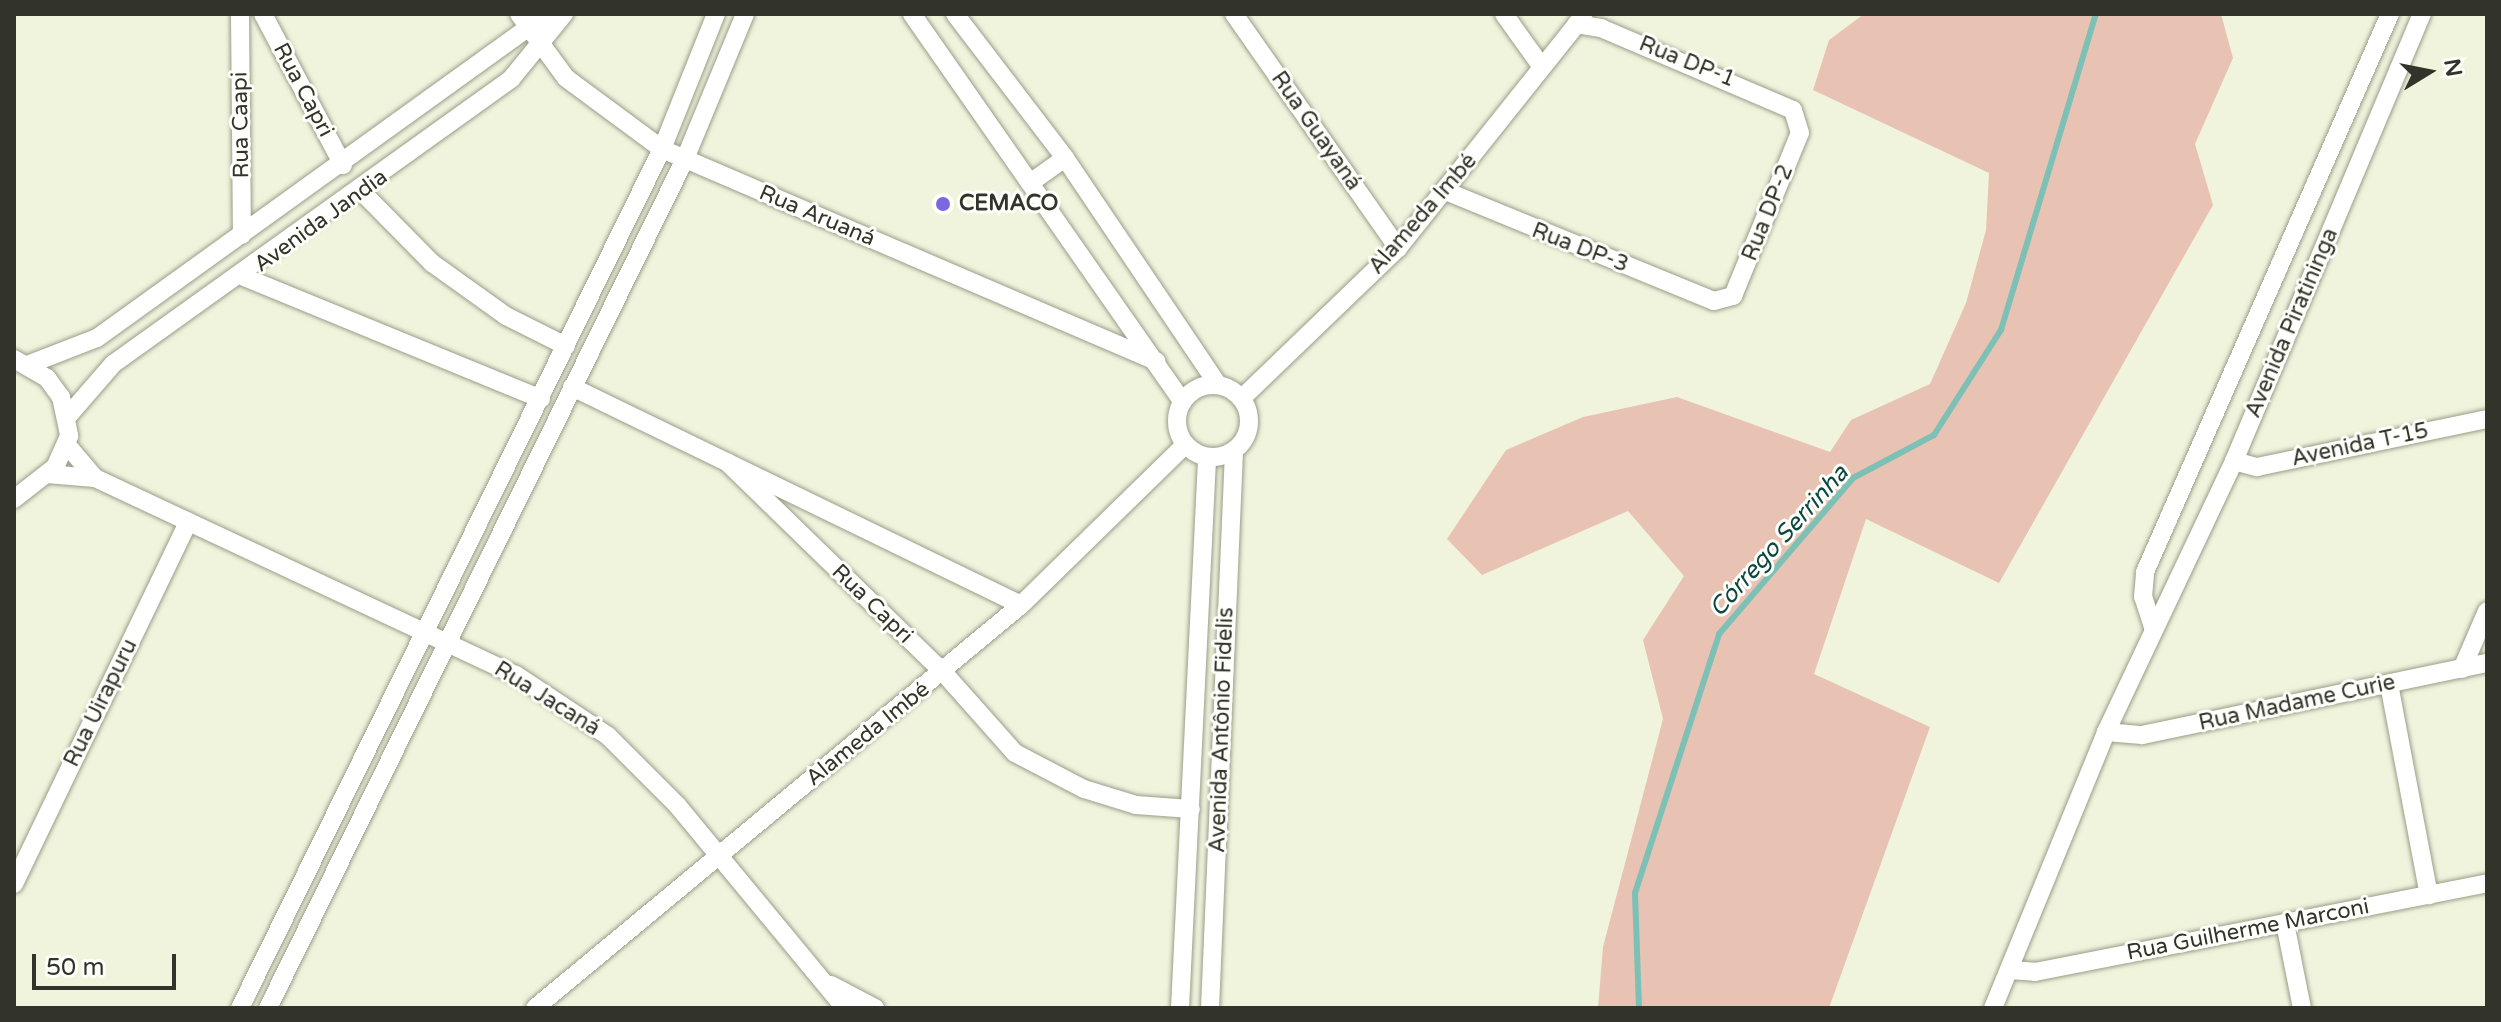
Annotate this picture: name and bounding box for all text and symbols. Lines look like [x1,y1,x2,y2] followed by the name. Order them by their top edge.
[1635,31,1739,93] street label: Rua DP-1
[2389,32,2469,112] north arrow
[267,39,339,141] street label: Rua Capri
[2438,57,2467,79] text: N
[1265,66,1367,196] street label: Rua Guayaná
[227,72,255,178] street label: Rua Caapi
[1363,148,1483,280] street label: Alameda Imbé
[1737,161,1799,265] street label: Rua DP-2
[249,164,393,278] street label: Avenida Jandia
[755,180,879,252] street label: Rua Aruaná
[959,191,1058,217] place label: CEMACO
[934,195,952,213] marker: CEMACO
[1528,218,1632,278] street label: Rua DP-3
[2240,224,2344,422] street label: Avenida Piratininga
[2289,418,2431,472] street label: Avenida T-15
[1703,459,1855,623] water label: Córrego Serrinha
[826,559,918,649] street label: Rua Capri
[1205,607,1239,853] street label: Avenida Antônio Fidelis
[59,635,143,771] street label: Rua Uirapuru
[489,656,605,742] street label: Rua Jacaná
[2196,669,2398,737] street label: Rua Madame Curie
[801,676,935,792] street label: Alameda Imbé
[2125,894,2371,966] street label: Rua Guilherme Marconi
[36,938,180,988] scale bar
[46,953,104,982] text: 50 m

